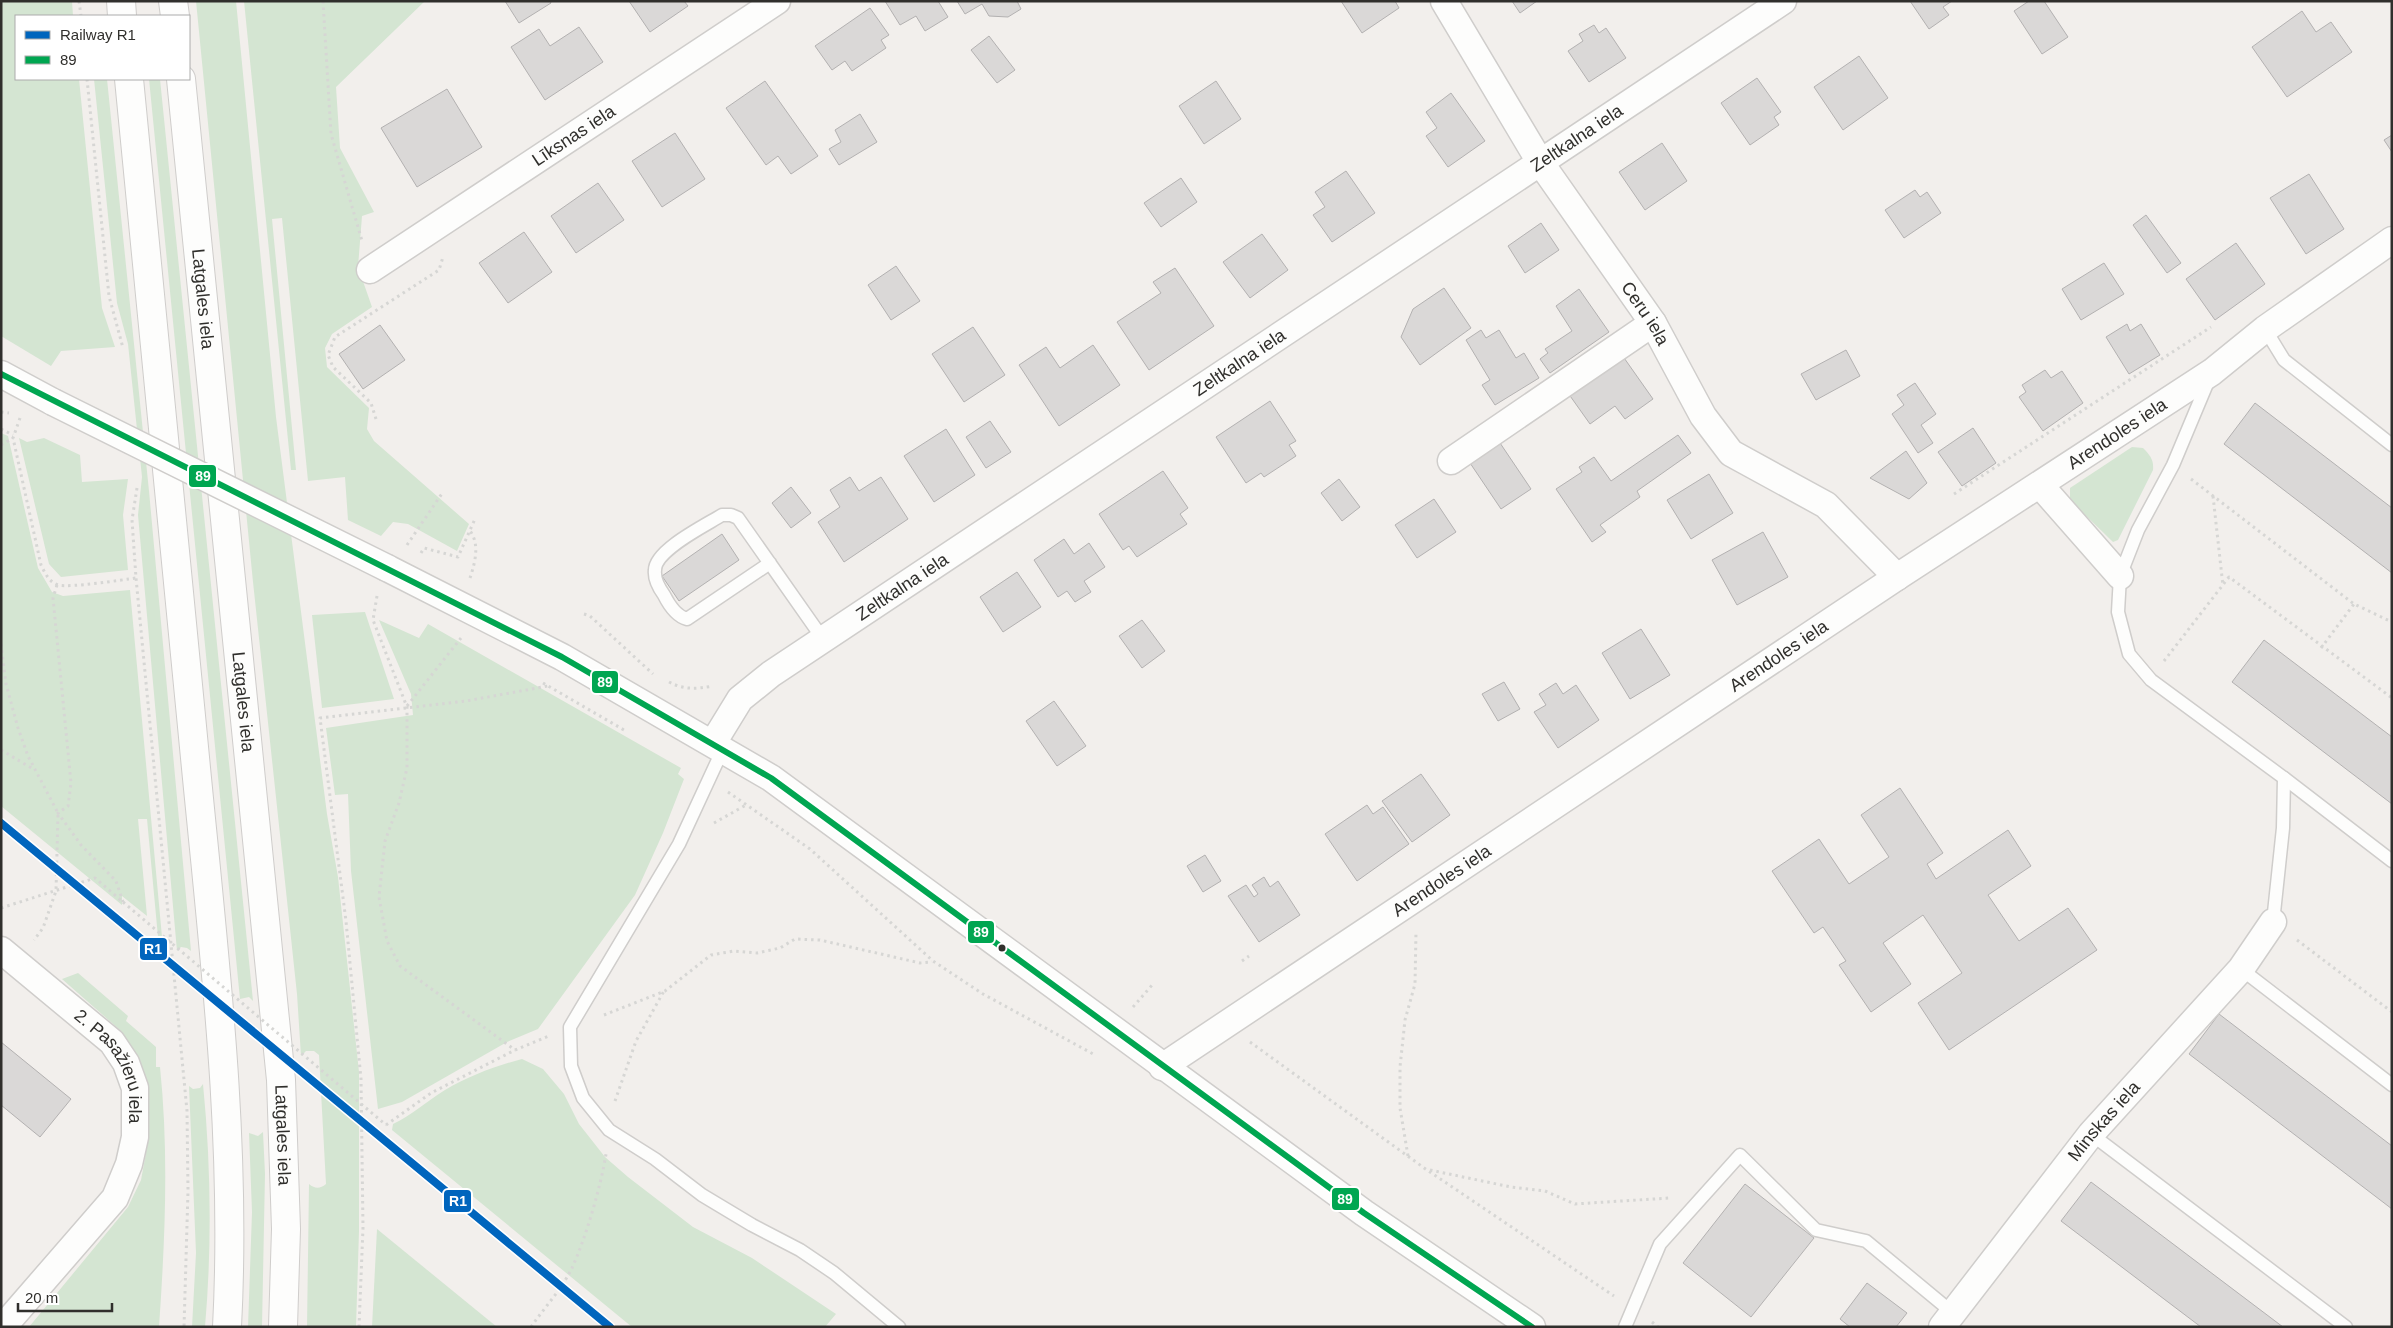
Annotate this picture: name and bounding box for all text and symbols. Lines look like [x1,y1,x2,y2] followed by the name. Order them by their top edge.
[15,15,190,80] legend
[60,26,136,43] text: Railway R1
[60,51,77,68] text: 89
[528,100,620,170] street label: Līksnas iela
[1527,100,1627,176] street label: Zeltkalna iela
[188,248,218,351] street label: Latgales iela
[1617,278,1674,350] street label: Ceru iela
[1190,324,1290,400] street label: Zeltkalna iela
[2064,394,2171,473] street label: Arendoles iela
[188,464,217,488] line badge: 89
[195,468,211,484] text: 89
[852,549,953,624] street label: Zeltkalna iela
[1726,615,1832,696] street label: Arendoles iela
[228,651,258,754] street label: Latgales iela
[591,670,619,694] line badge: 89
[597,674,613,690] text: 89
[1389,840,1495,921] street label: Arendoles iela
[967,920,995,944] line badge: 89
[973,924,989,940] text: 89
[139,937,168,961] line badge: R1
[144,941,162,957] text: R1
[997,943,1007,953] unlabelled marker
[70,1005,145,1125] street label: 2. Pasažieru iela
[2064,1076,2145,1165] street label: Minskas iela
[271,1084,295,1187] street label: Latgales iela
[1331,1187,1360,1211] line badge: 89
[443,1189,472,1213] line badge: R1
[1337,1191,1353,1207] text: 89
[449,1193,467,1209] text: R1
[18,1280,111,1312] scale bar
[25,1289,58,1306] text: 20 m

